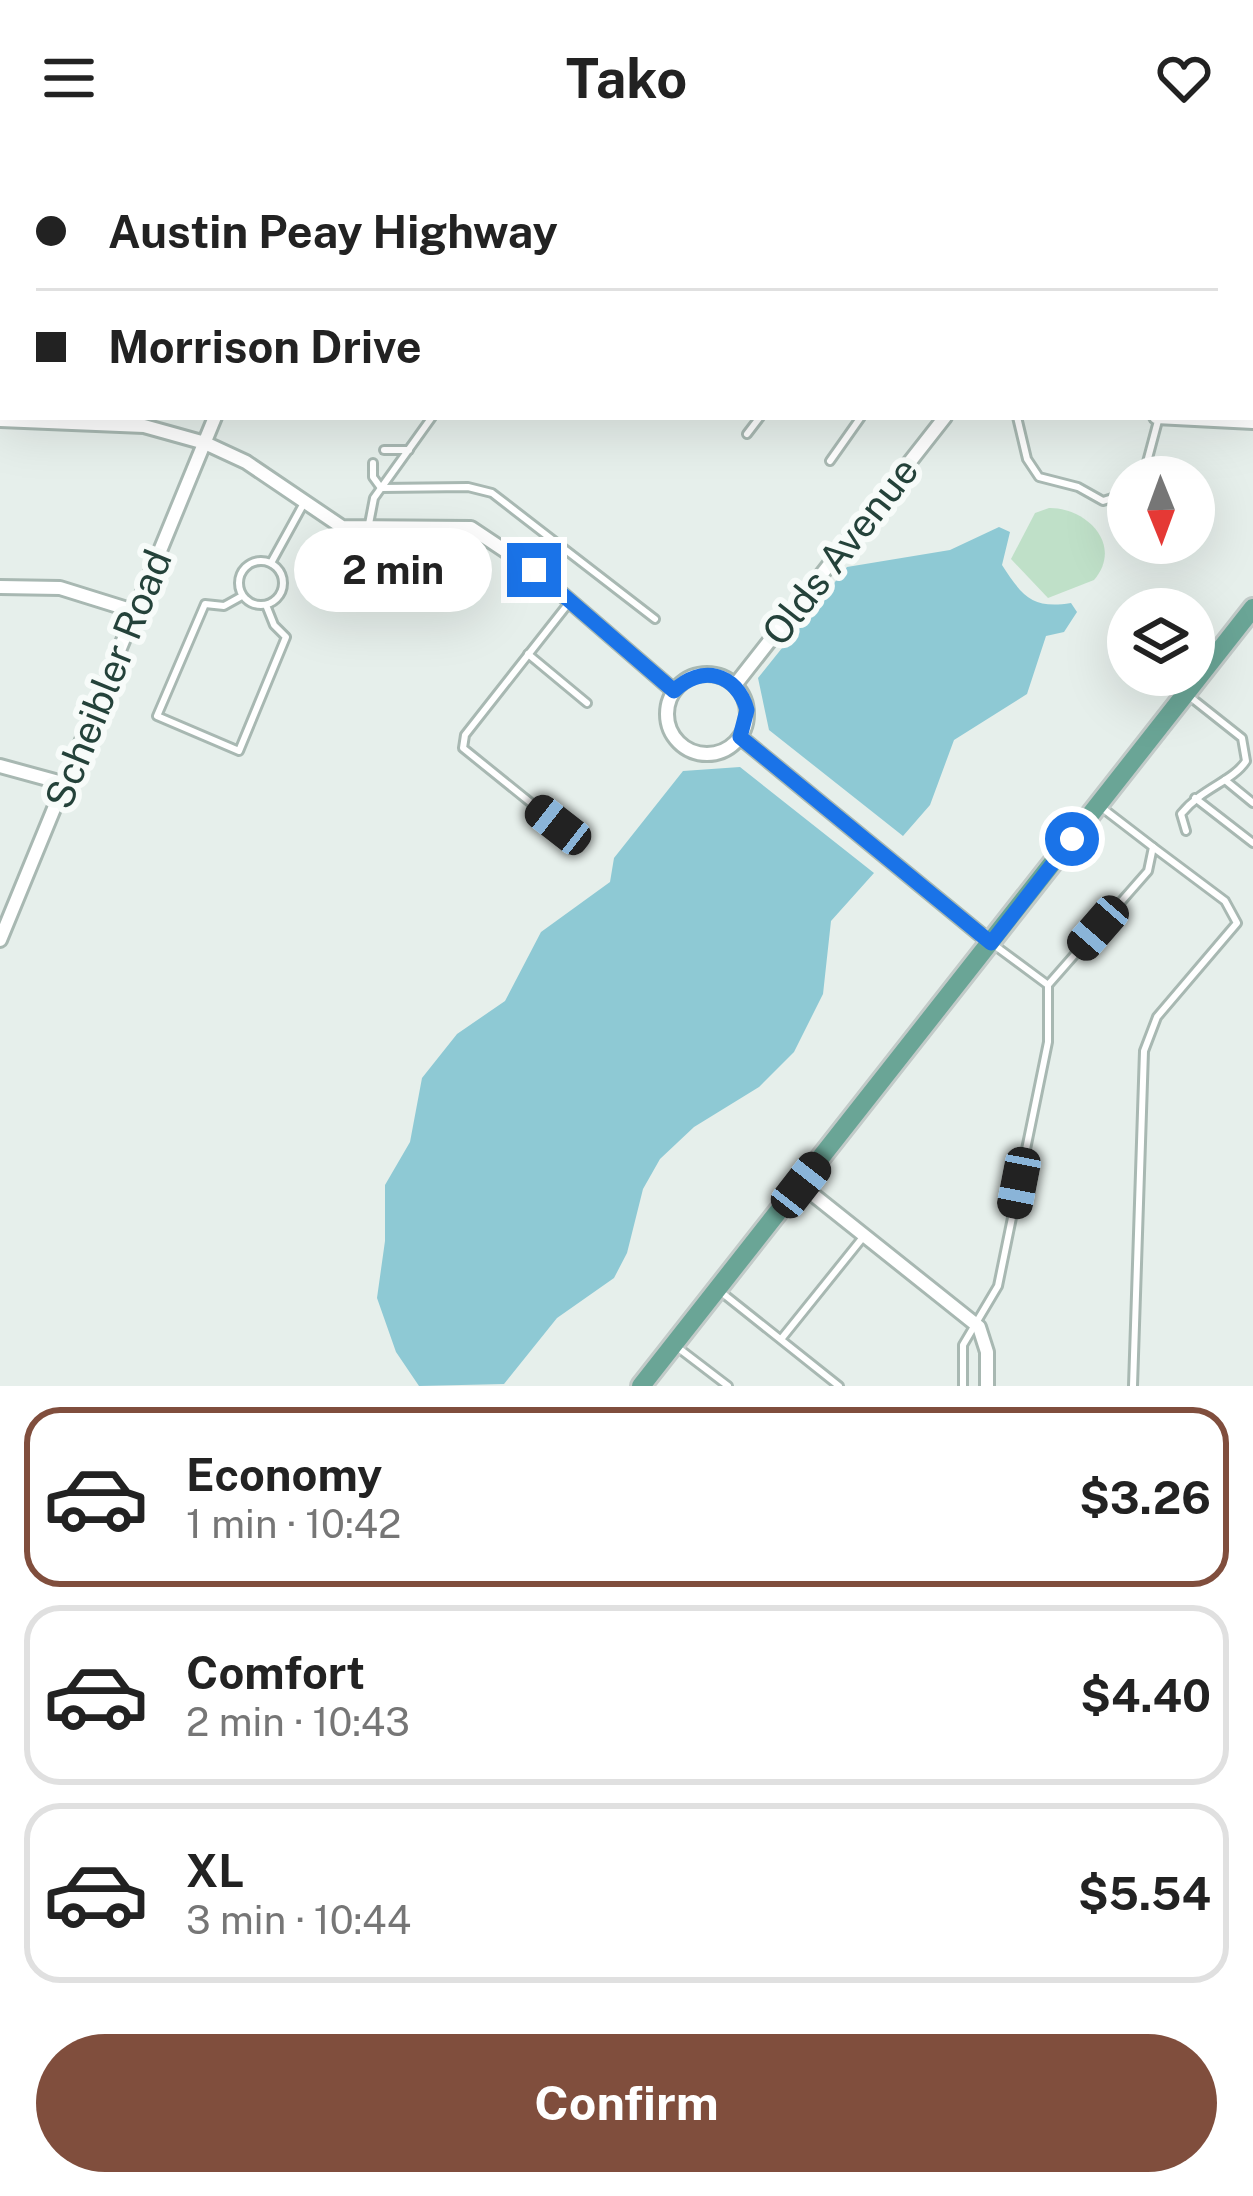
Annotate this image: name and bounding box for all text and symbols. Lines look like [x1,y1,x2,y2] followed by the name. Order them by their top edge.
[36,45,102,111] icon: menu
[1151,45,1217,111] icon: heart
[566,47,687,110] text: Tako
[108,205,558,258] text: Austin Peay Highway
[108,320,422,373] text: Morrison Drive
[752,448,928,654] street label: Olds Avenue
[1107,456,1215,564] north arrow
[1107,456,1215,696] map controls
[294,528,492,612] callout: 2 min
[35,543,181,815] street label: Scheibler Road
[507,543,561,597] route end
[342,547,444,593] text: 2 min
[1107,588,1215,696] button: layers
[519,789,597,861] car
[1045,812,1099,866] route start
[1061,889,1135,967] car
[994,1144,1044,1222] car
[765,1146,837,1224] car
[42,1443,150,1551] icon: car
[186,1448,382,1501] text: Economy
[1079,1471,1211,1524] text: $3.26
[186,1501,401,1547] text: 1 min · 10:42
[42,1641,150,1749] icon: car
[186,1646,365,1699] text: Comfort
[1080,1669,1211,1722] text: $4.40
[186,1699,410,1745] text: 2 min · 10:43
[42,1839,150,1947] icon: car
[186,1844,244,1897] text: XL
[1078,1867,1211,1920] text: $5.54
[186,1897,411,1943] text: 3 min · 10:44
[36,2034,1217,2172] button: Confirm

